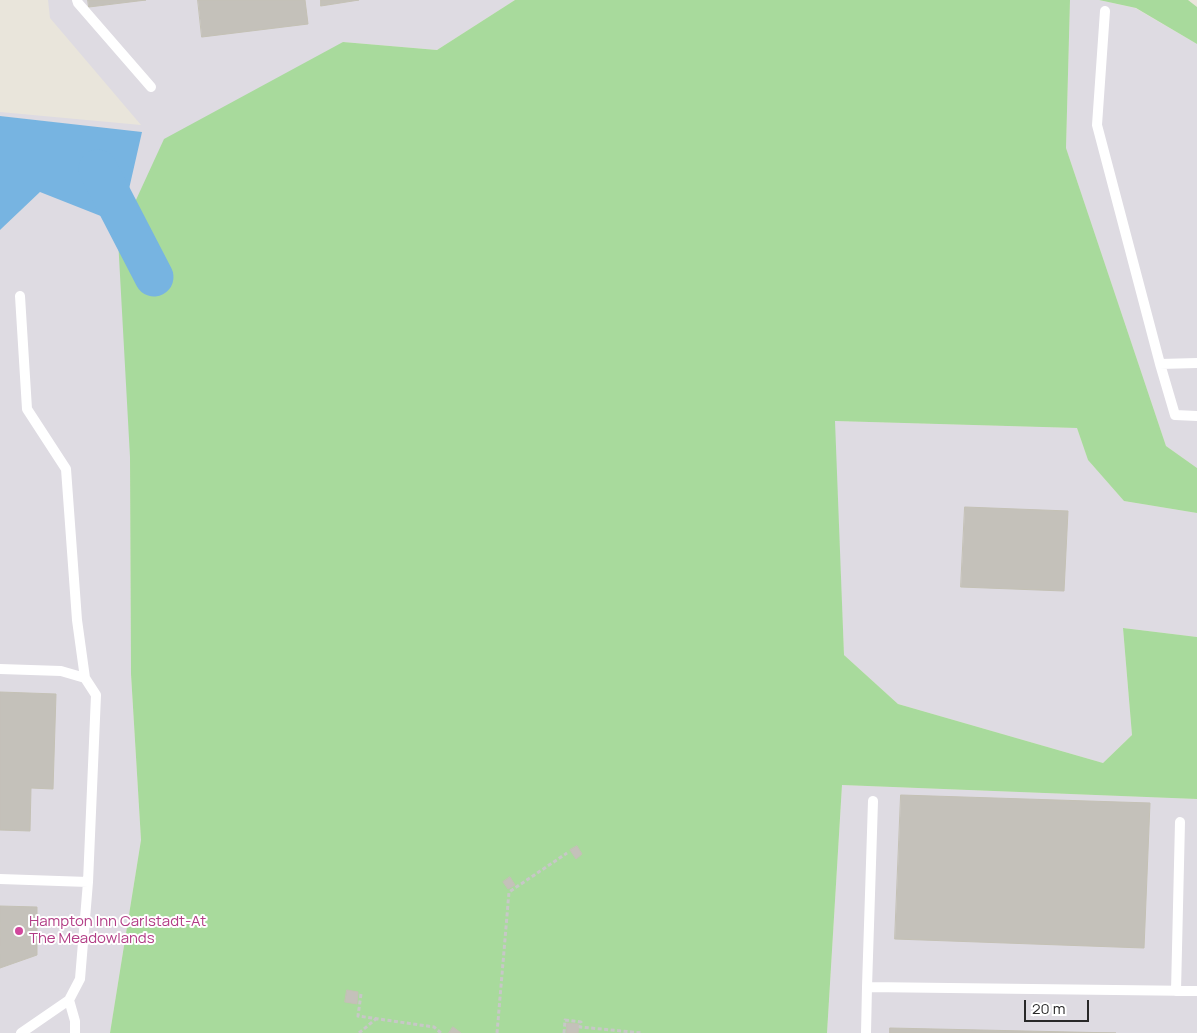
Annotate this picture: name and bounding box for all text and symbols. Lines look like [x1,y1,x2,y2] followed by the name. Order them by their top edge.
[29,913,206,948] place label: Hampton Inn Carlstadt-At The Meadowlands
[13,925,25,937] marker: Hampton Inn Carlstadt-At The Meadowlands
[1027,990,1092,1022] scale bar
[1032,998,1065,1019] text: 20 m

